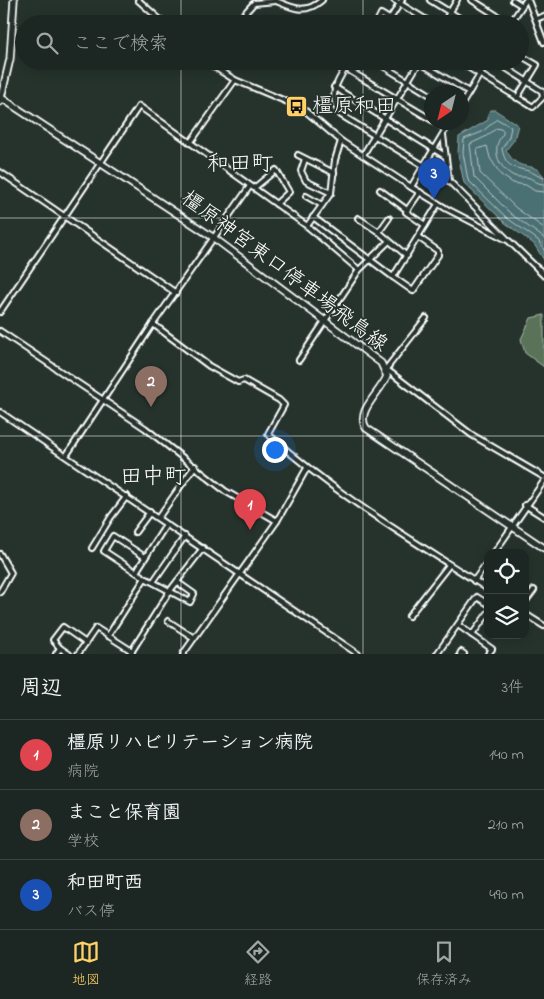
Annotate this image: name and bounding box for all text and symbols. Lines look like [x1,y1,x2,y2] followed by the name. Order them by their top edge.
[15,15,529,70] search box
[33,29,61,57] icon: search
[73,31,168,58] text: ここで検索
[424,85,469,130] north arrow
[312,92,396,122] place label: 橿原和田
[284,95,308,119] bus stop icon: 橿原和田
[207,149,273,181] district label: 和田町
[418,158,450,199] pin: 3
[174,184,394,360] street label: 橿原神宮東口停車場飛鳥線
[135,366,167,407] pin: 2
[262,437,288,463] your location
[120,462,186,494] district label: 田中町
[234,489,266,530] pin: 1
[484,549,529,639] map controls
[484,549,529,594] button: locate
[484,594,529,639] button: layers
[20,674,62,704] text: 周辺
[501,676,524,700] text: 3件
[67,730,313,757] text: 橿原リハビリテーション病院
[33,743,39,767] text: 1
[489,743,524,767] text: 140 m
[67,760,99,784] text: 病院
[67,800,181,827] text: まこと保育園
[32,813,40,837] text: 2
[488,813,524,837] text: 210 m
[67,830,99,854] text: 学校
[67,870,143,897] text: 和田町西
[33,883,39,907] text: 3
[489,883,524,907] text: 490 m
[67,900,115,924] text: バス停
[72,938,100,991] tab: 地図
[244,938,272,991] tab: 経路
[416,938,472,991] tab: 保存済み

